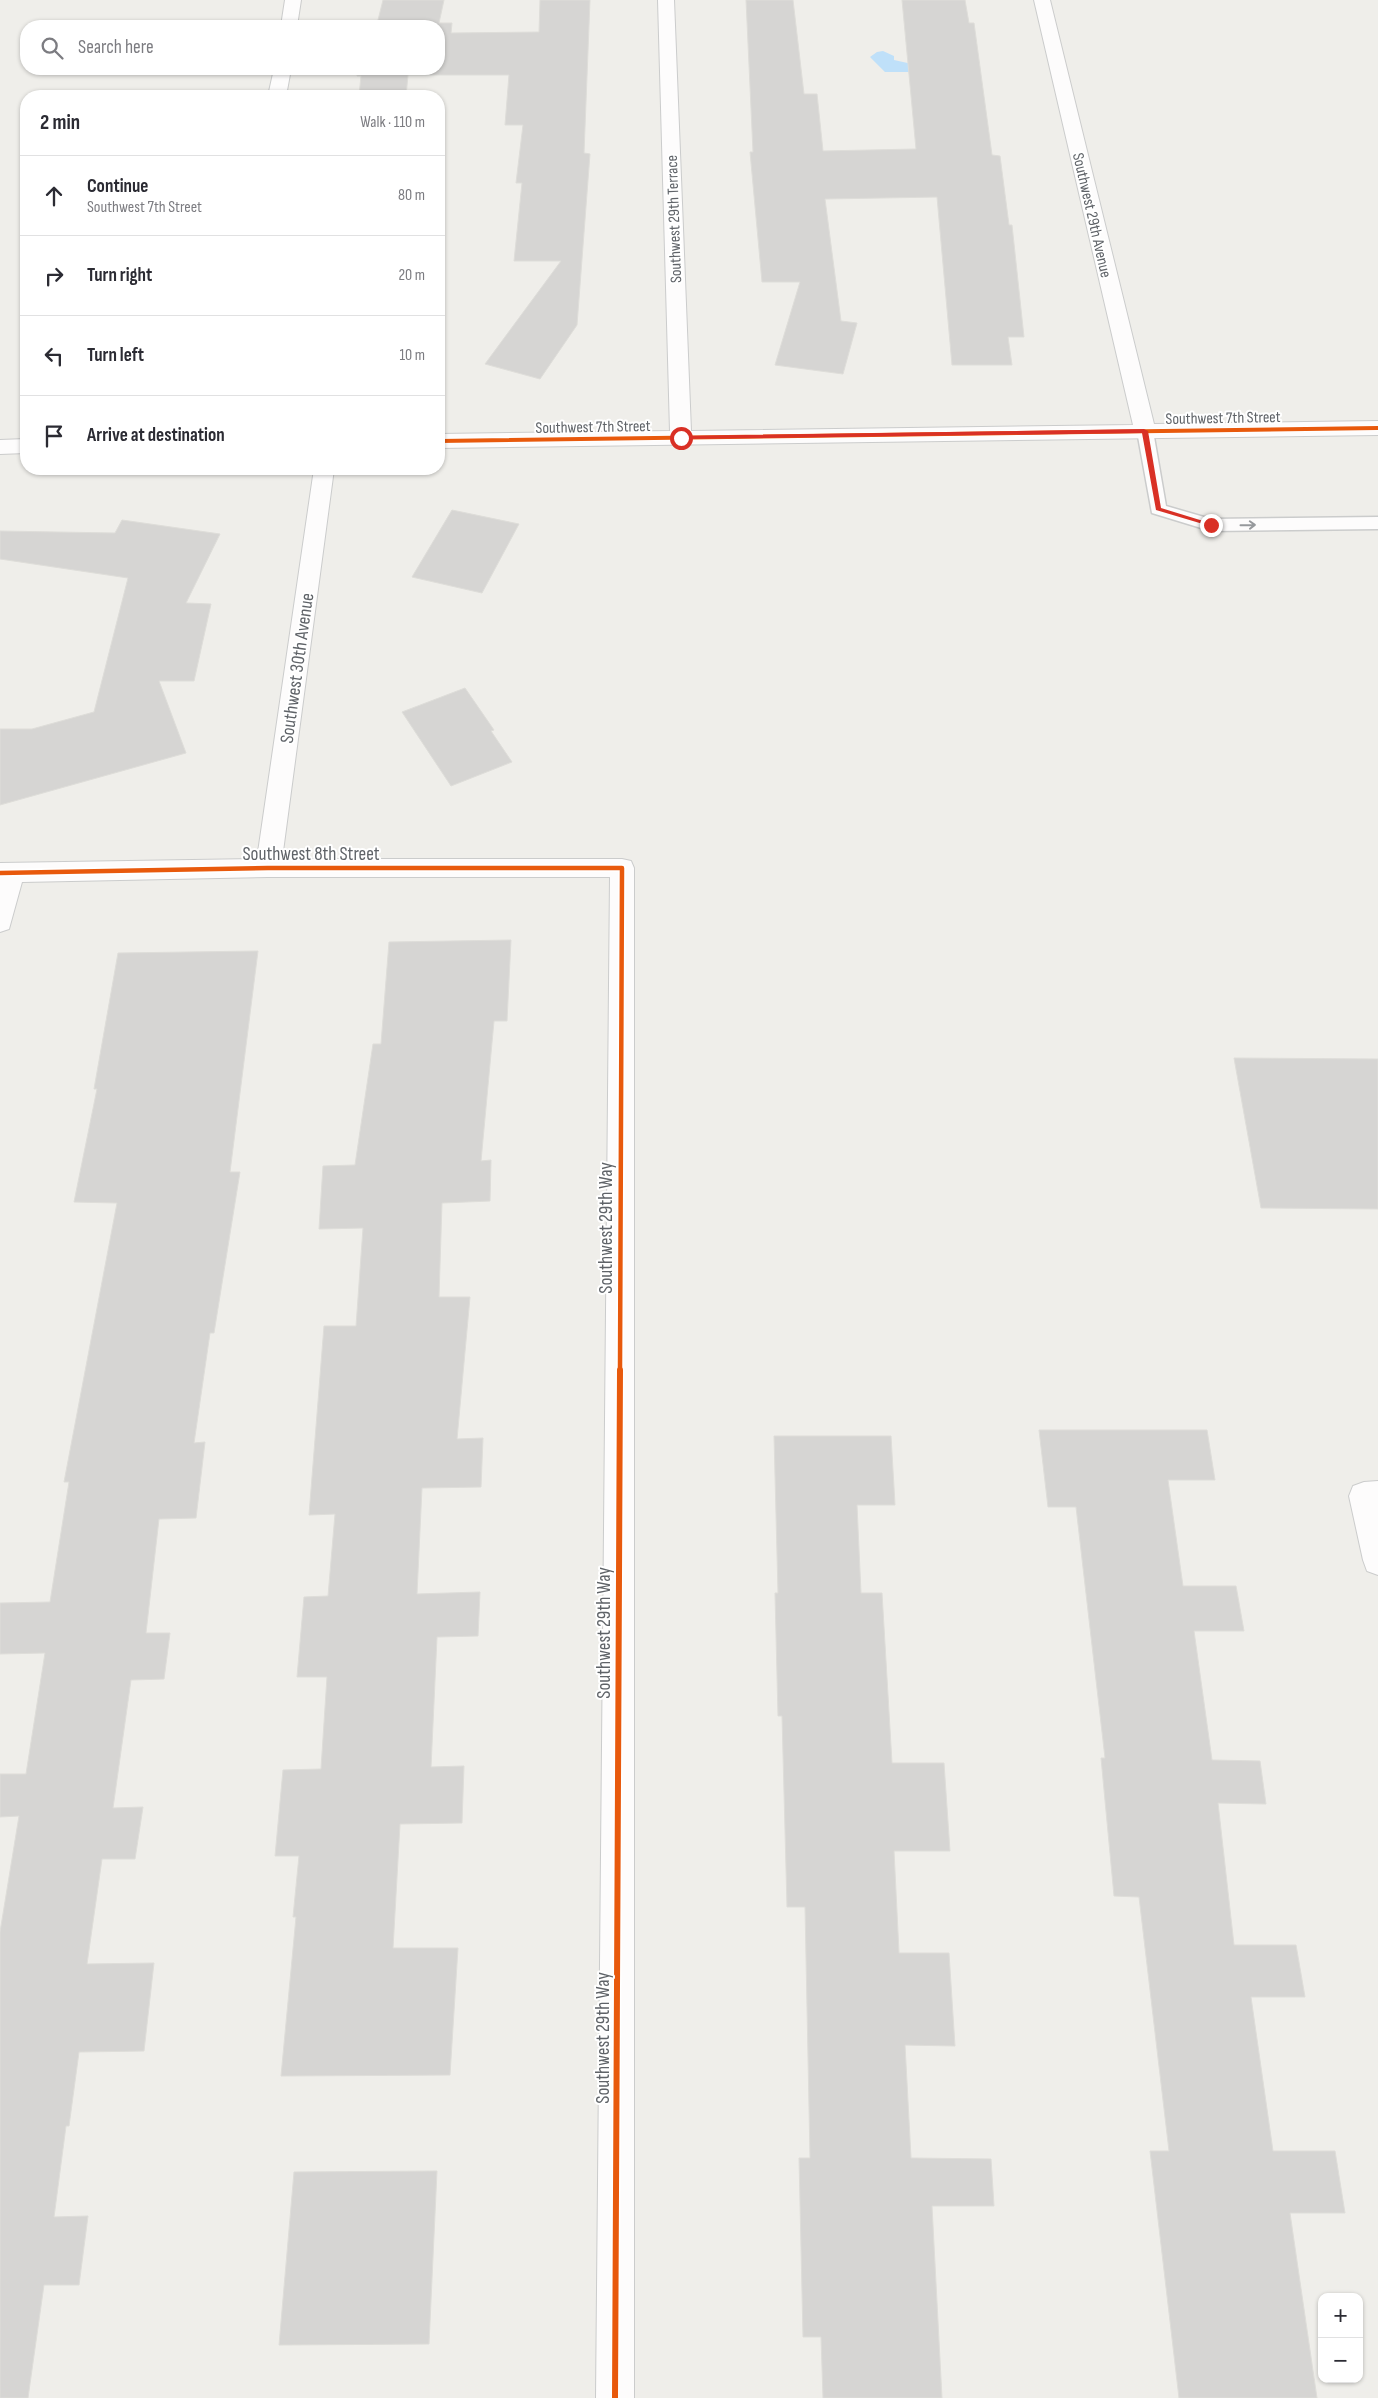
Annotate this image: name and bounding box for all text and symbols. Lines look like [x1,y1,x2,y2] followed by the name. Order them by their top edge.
[20,20,445,75] search box
[38,34,66,62] icon: search
[78,36,154,59] text: Search here
[40,110,80,135] text: 2 min
[360,113,425,132] text: Walk · 110 m
[1068,151,1115,280] street label: Southwest 29th Avenue
[663,155,686,283] street label: Southwest 29th Terrace
[87,175,148,198] text: Continue
[40,182,68,210] icon: ahead
[398,186,425,205] text: 80 m
[87,198,202,217] text: Southwest 7th Street
[40,262,68,290] icon: right
[87,264,152,287] text: Turn right
[398,266,425,285] text: 20 m
[40,342,68,370] icon: left
[87,344,144,367] text: Turn left
[399,346,425,365] text: 10 m
[1165,408,1281,429] street label: Southwest 7th Street
[535,417,651,438] street label: Southwest 7th Street
[40,422,68,450] icon: arrive
[87,424,225,447] text: Arrive at destination
[670,427,693,450] route start
[1200,514,1223,537] route end
[1240,520,1256,530] one-way arrow
[276,592,319,745] street label: Southwest 30th Avenue
[242,843,380,866] street label: Southwest 8th Street
[595,1162,618,1294] street label: Southwest 29th Way
[593,1567,616,1699] street label: Southwest 29th Way
[592,1972,615,2104] street label: Southwest 29th Way
[1318,2293,1363,2383] map controls
[1318,2293,1363,2338] button: +
[1318,2338,1363,2383] button: −

